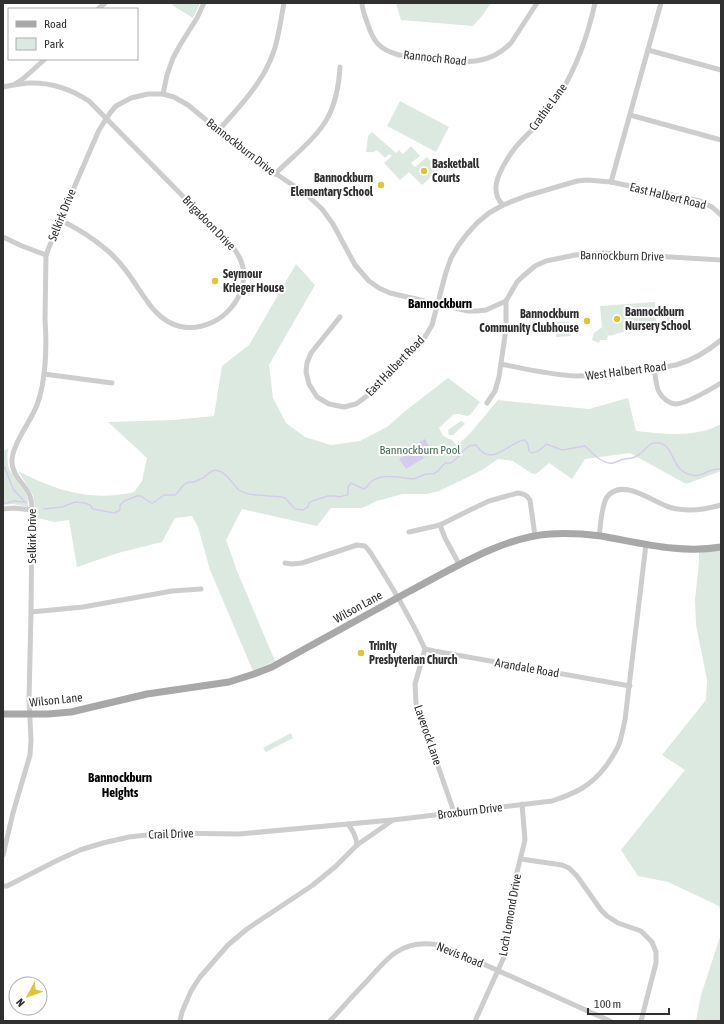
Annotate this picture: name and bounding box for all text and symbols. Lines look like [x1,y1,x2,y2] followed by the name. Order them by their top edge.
[8,8,138,60] legend
[44,17,67,31] text: Road
[44,37,65,51] text: Park
[403,48,467,68] street label: Rannoch Road
[526,81,570,133] street label: Crathie Lane
[204,116,278,178] street label: Bannockburn Drive
[432,157,480,185] place label: Basketball Courts
[419,166,429,176] marker: Basketball Courts
[291,171,374,199] place label: Bannockburn Elementary School
[376,180,386,190] marker: Bannockburn Elementary School
[628,180,708,212] street label: East Halbert Road
[45,187,79,243] street label: Selkirk Drive
[180,193,238,253] street label: Brigadoon Drive
[580,248,664,264] street label: Bannockburn Drive
[223,267,285,295] place label: Seymour Krieger House
[210,276,220,286] marker: Seymour Krieger House
[408,296,472,311] district label: Bannockburn
[625,305,692,333] place label: Bannockburn Nursery School
[479,307,580,335] place label: Bannockburn Community Clubhouse
[612,314,622,324] marker: Bannockburn Nursery School
[582,316,592,326] marker: Bannockburn Community Clubhouse
[363,333,427,399] street label: East Halbert Road
[585,359,667,383] street label: West Halbert Road
[380,443,461,457] park label: Bannockburn Pool
[25,508,39,564] street label: Selkirk Drive
[331,588,385,626] street label: Wilson Lane
[369,639,458,667] place label: Trinity Presbyterian Church
[356,648,366,658] marker: Trinity Presbyterian Church
[494,655,560,681] street label: Arandale Road
[29,690,83,710] street label: Wilson Lane
[411,703,445,767] street label: Laverock Lane
[88,770,152,800] district label: Bannockburn Heights
[437,800,503,822] street label: Broxburn Drive
[148,826,194,842] street label: Crail Drive
[496,873,524,957] street label: Loch Lomond Drive
[435,939,485,971] street label: Nevis Road
[8,976,48,1016] north arrow
[588,990,669,1016] scale bar
[14,996,27,1009] text: N
[594,997,621,1011] text: 100 m

